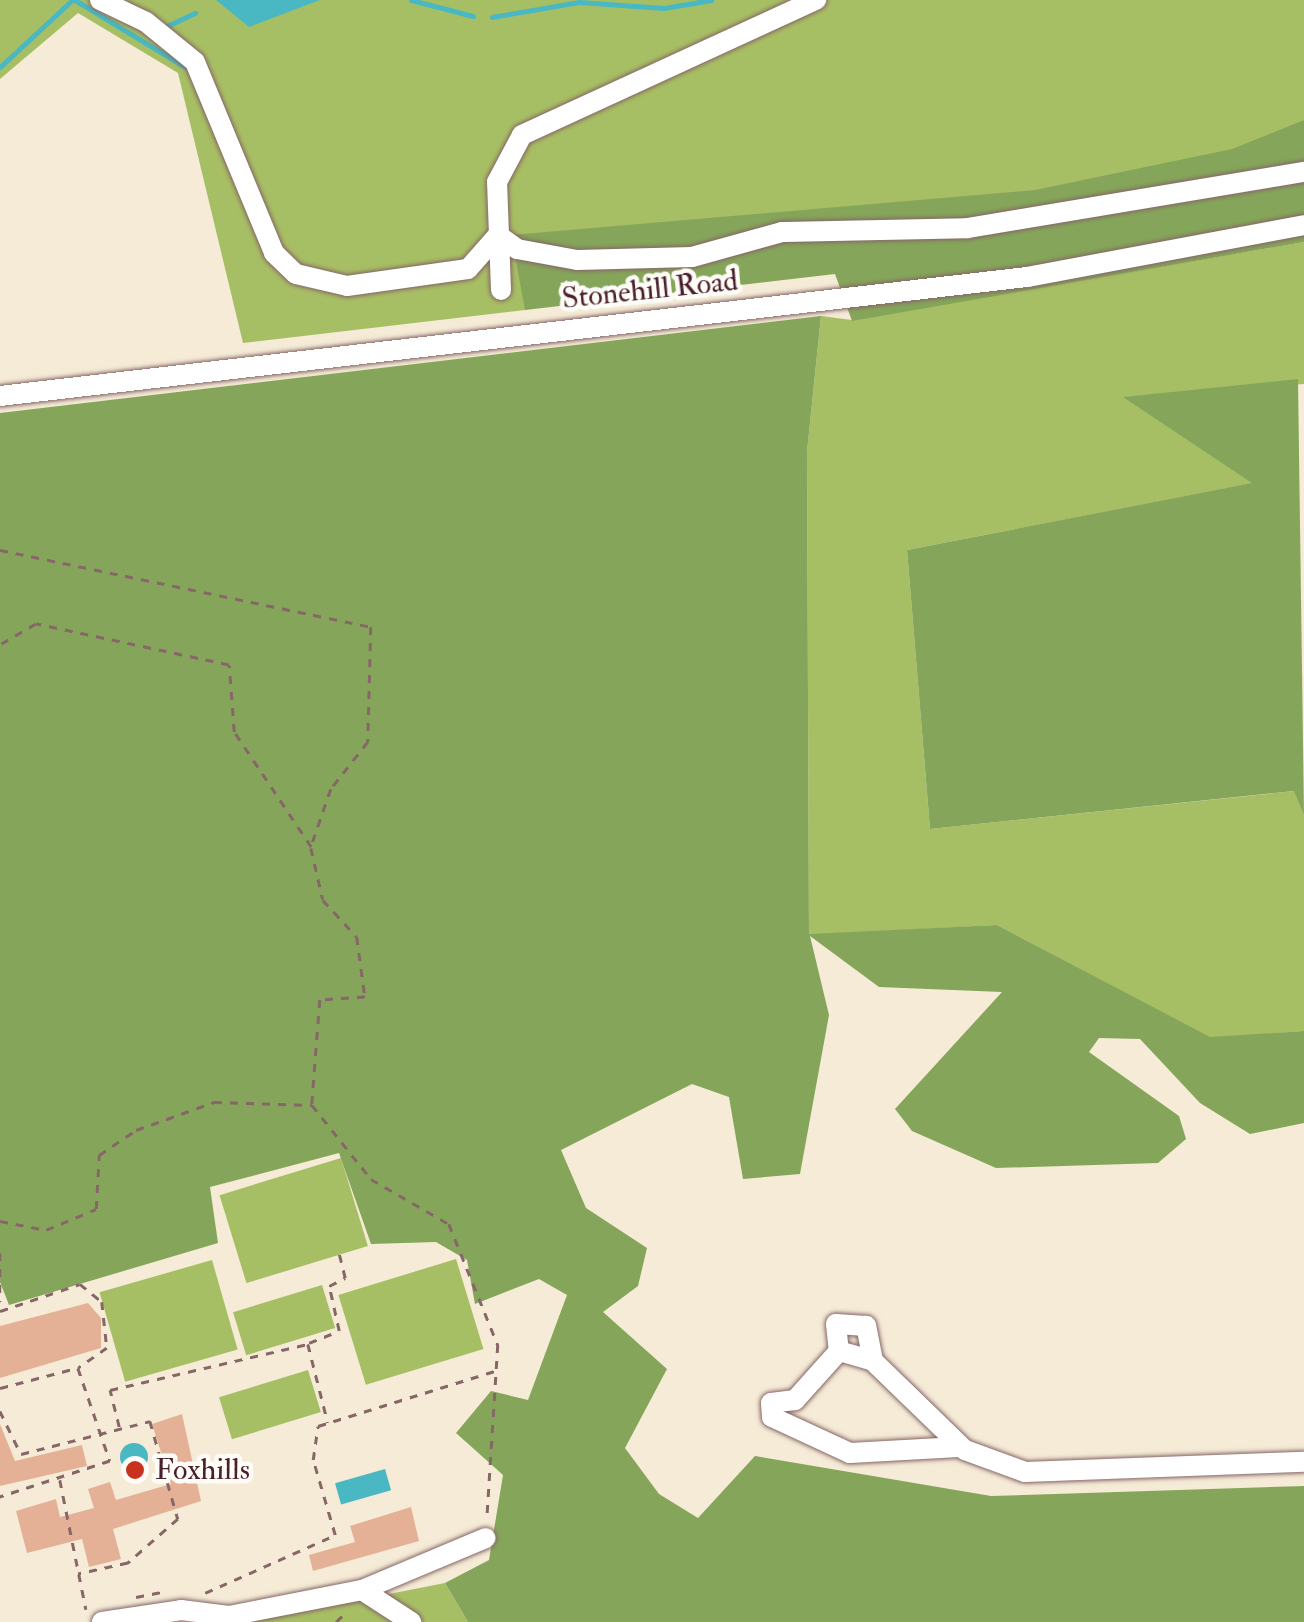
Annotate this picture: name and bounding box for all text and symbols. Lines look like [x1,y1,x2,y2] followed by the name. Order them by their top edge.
[560,263,740,317] street label: Stonehill Road
[155,1452,250,1488] place label: Foxhills
[124,1459,146,1481] marker: Foxhills

